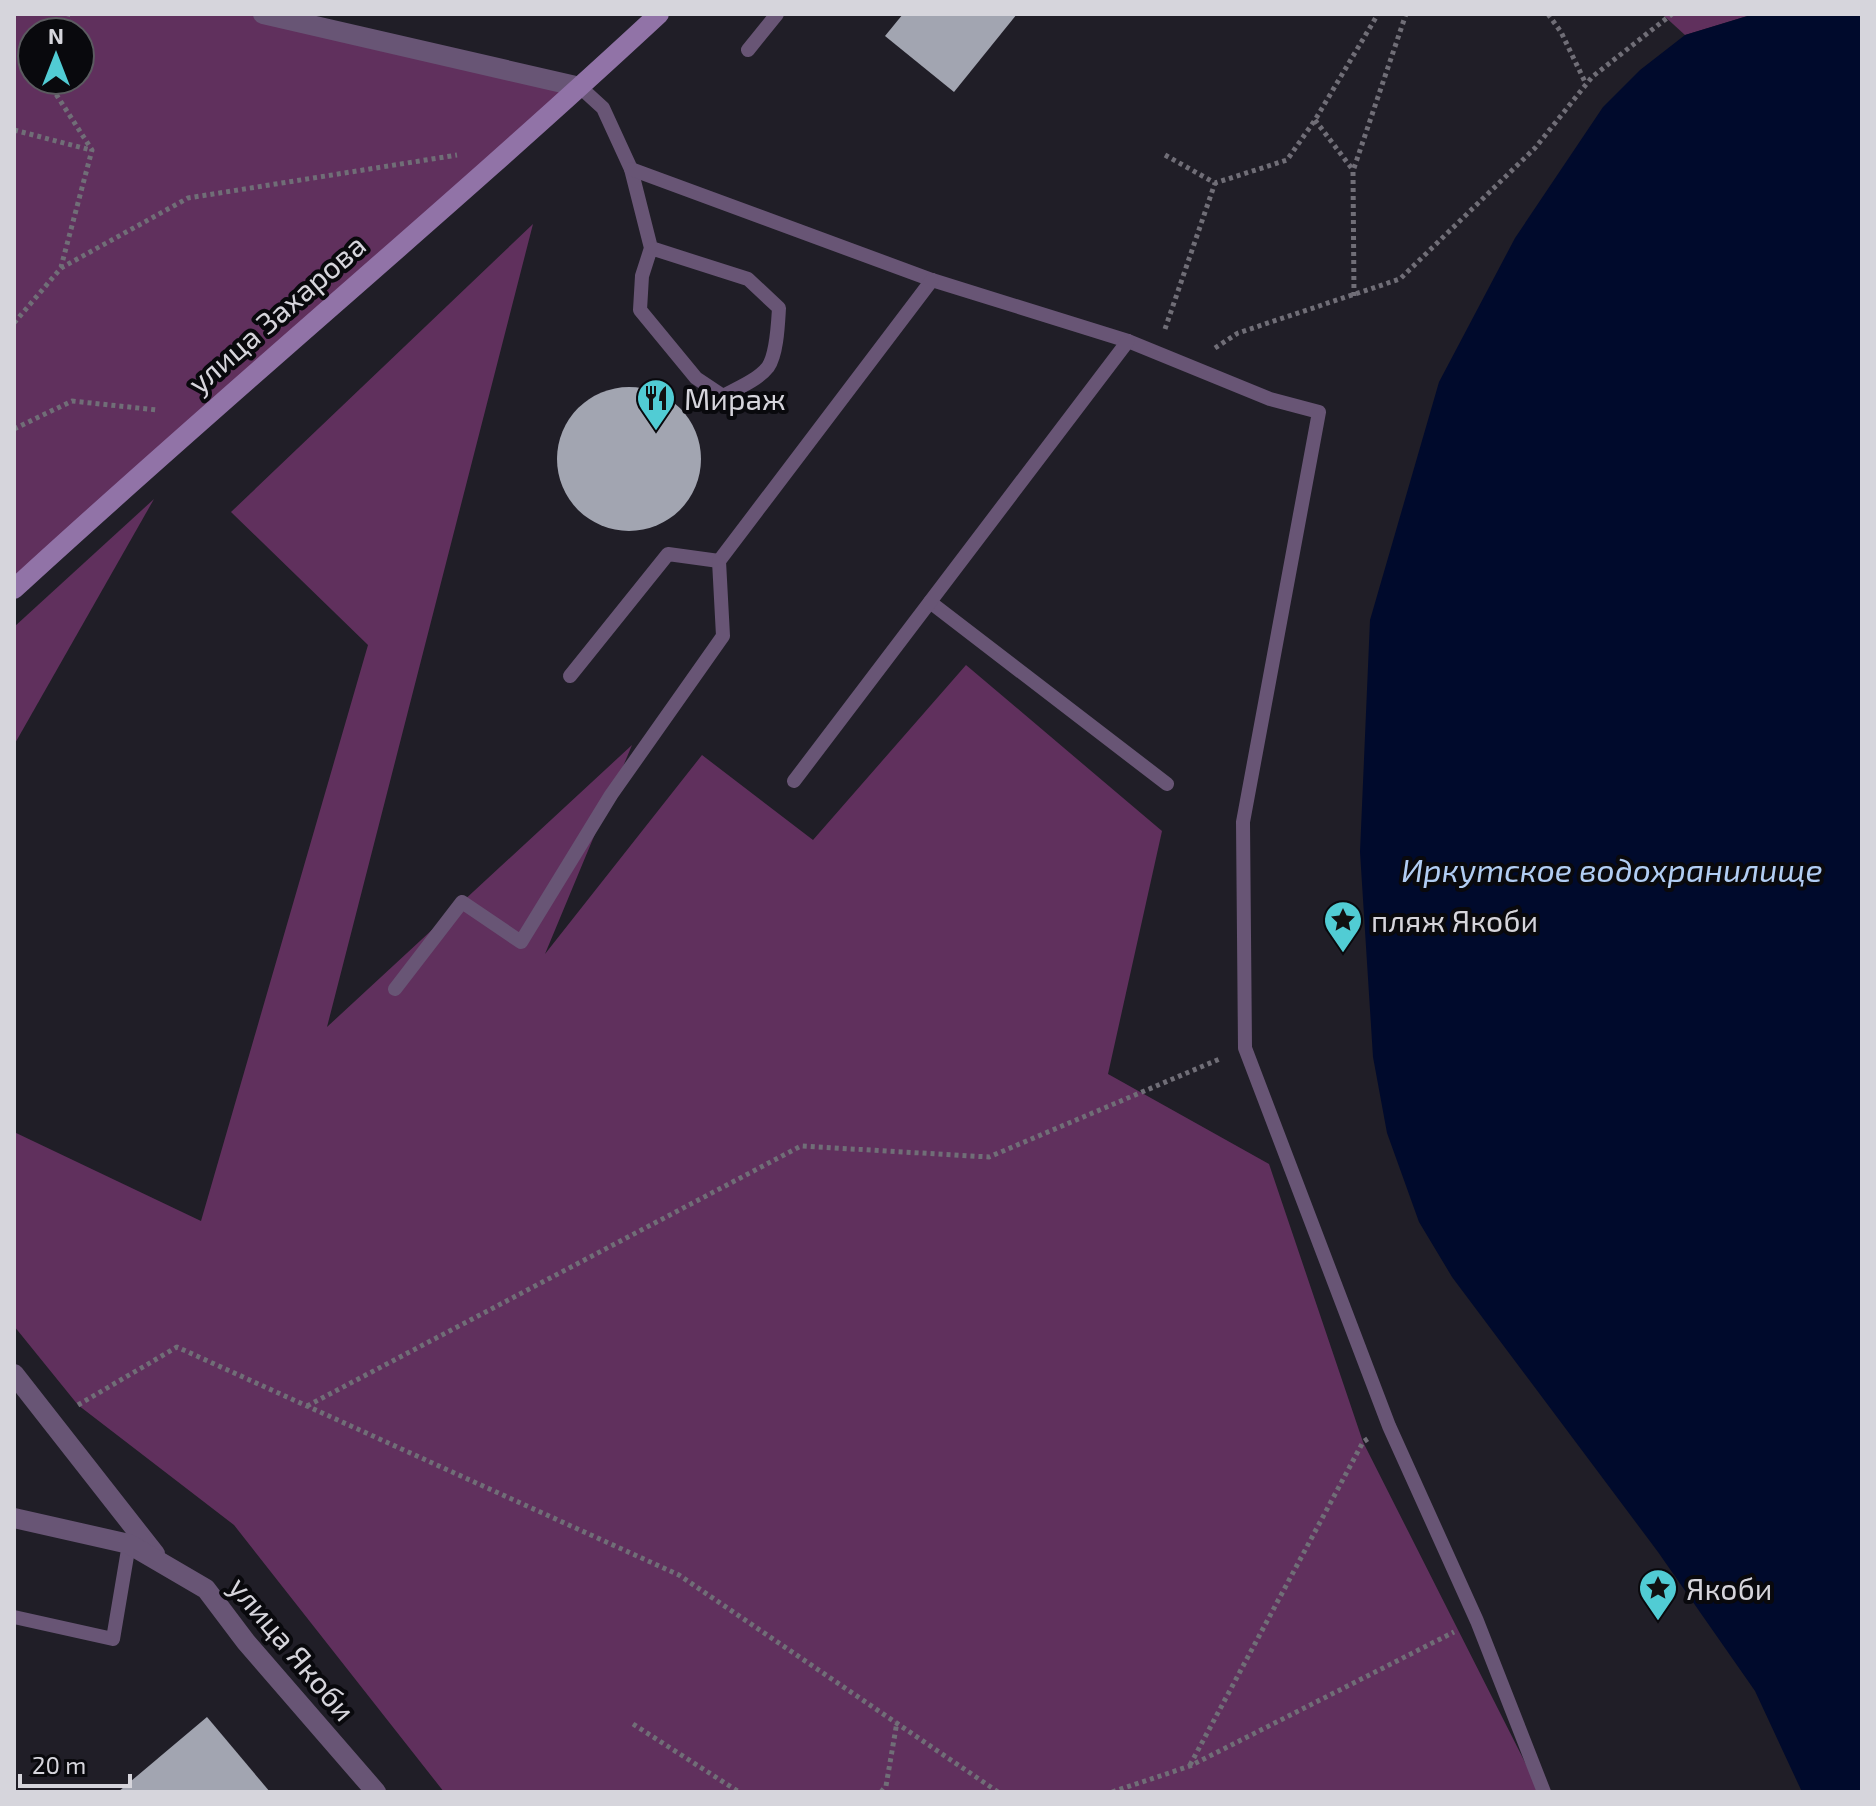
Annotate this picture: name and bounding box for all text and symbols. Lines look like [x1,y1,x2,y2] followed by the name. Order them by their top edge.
[16,16,96,96] north arrow
[48,22,64,48] text: N
[180,226,373,401] street label: улица Захарова
[635,377,677,432] restaurant icon: Мираж
[684,380,786,416] place label: Мираж
[1401,850,1823,888] water label: Иркутское водохранилище
[1322,899,1364,954] place icon: пляж Якоби
[1371,902,1538,938] place label: пляж Якоби
[1637,1567,1679,1622] place icon: Якоби
[222,1569,364,1728] street label: улица Якоби
[1686,1570,1772,1606] place label: Якоби
[20,1738,130,1788] scale bar
[32,1750,86,1779] text: 20 m

